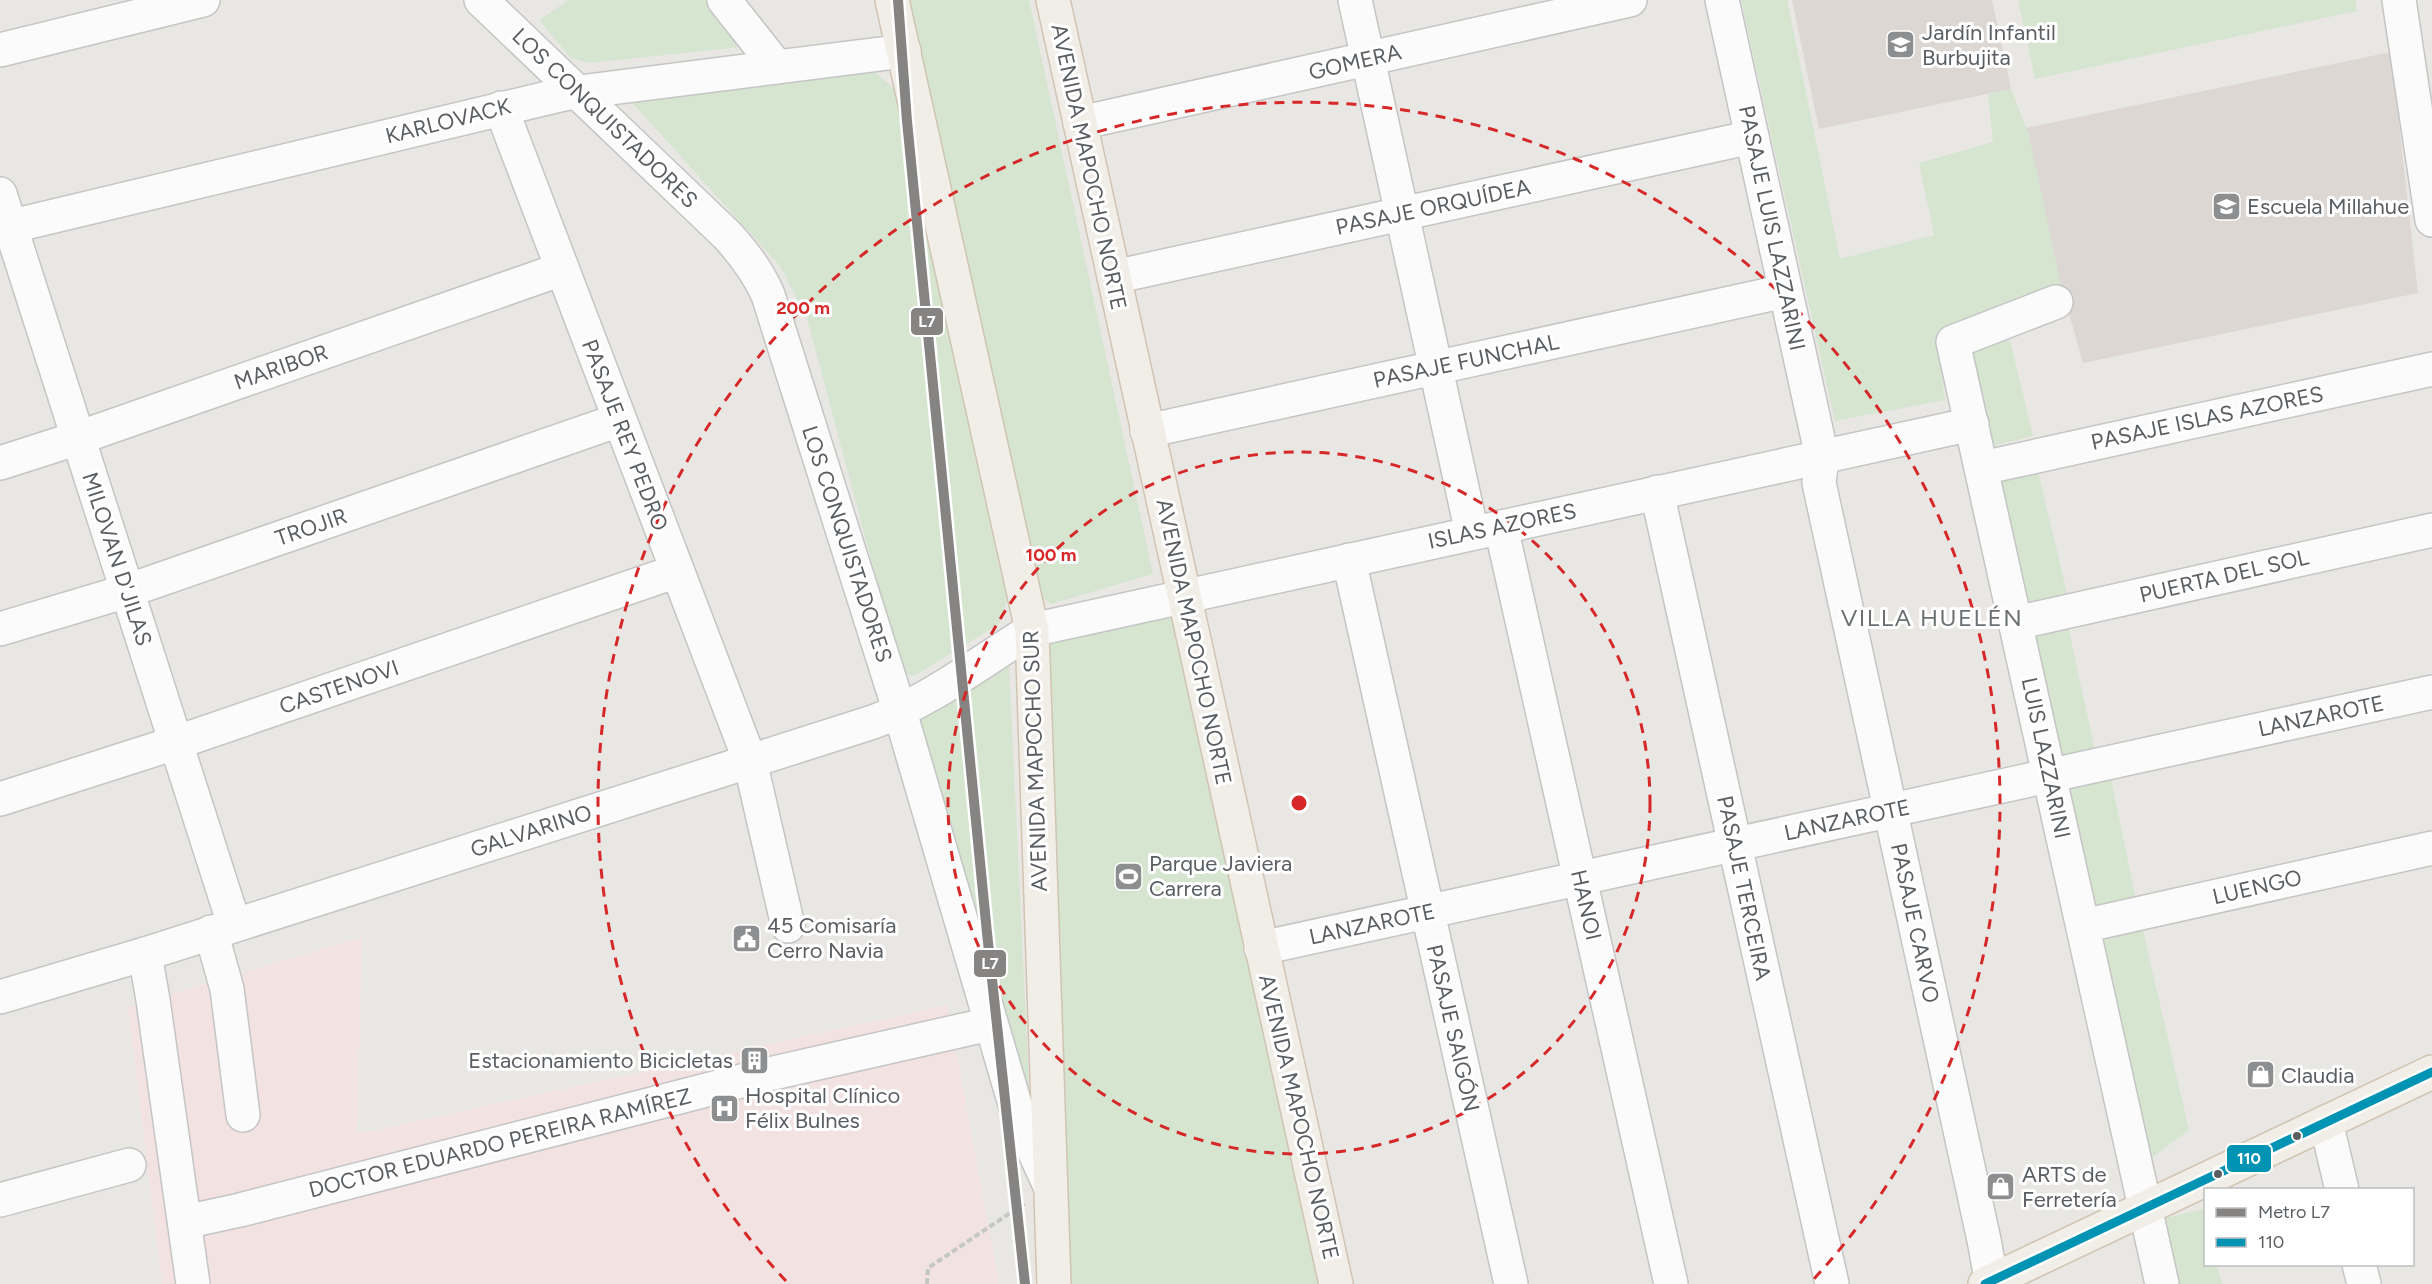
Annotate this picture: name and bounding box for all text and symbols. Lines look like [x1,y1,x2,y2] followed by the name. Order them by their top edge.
[1922,19,2056,71] place label: Jardín Infantil Burbujita
[1045,21,1133,313] street label: AVENIDA MAPOCHO NORTE
[507,22,703,214] street label: LOS CONQUISTADORES
[1885,29,1917,61] school or university icon: Jardín Infantil Burbujita
[1306,38,1404,86] street label: GOMERA
[383,92,514,150] street label: KARLOVACK
[1733,103,1811,353] street label: PASAJE LUIS LAZZARINI
[1333,173,1533,241] street label: PASAJE ORQUÍDEA
[2210,190,2242,222] school or university icon: Escuela Millahue
[2247,193,2409,220] place label: Escuela Millahue
[776,297,830,319] text: 200 m
[910,307,944,336] line badge: L7
[918,312,936,331] text: L7
[1371,328,1562,394] street label: PASAJE FUNCHAL
[576,335,674,535] street label: PASAJE REY PEDRO
[230,338,332,396] street label: MARIBOR
[2088,380,2326,456] street label: PASAJE ISLAS AZORES
[796,422,898,666] street label: LOS CONQUISTADORES
[76,469,158,649] street label: MILOVAN D'JILAS
[1150,496,1238,788] street label: AVENIDA MAPOCHO NORTE
[1425,497,1579,555] street label: ISLAS AZORES
[272,502,350,552] street label: TROJIR
[2137,543,2312,609] street label: PUERTA DEL SOL
[1026,544,1076,566] text: 100 m
[1841,603,2023,632] district label: VILLA HUELÉN
[1017,630,1053,892] street label: AVENIDA MAPOCHO SUR
[276,654,402,720] street label: CASTENOVI
[2016,675,2076,841] street label: LUIS LAZZARINI
[2256,689,2386,743] street label: LANZAROTE
[1289,793,1309,813] centre of rings
[1711,793,1777,983] street label: PASAJE TERCEIRA
[1782,793,1912,847] street label: LANZAROTE
[467,799,595,863] street label: GALVARINO
[1885,841,1945,1005] street label: PASAJE CARVO
[1149,850,1292,902] place label: Parque Javiera Carrera
[1112,860,1144,892] sports icon: Parque Javiera Carrera
[2210,864,2304,910] street label: LUENGO
[1565,867,1607,943] street label: HANOI
[1307,897,1437,951] street label: LANZAROTE
[767,912,896,964] place label: 45 Comisaría Cerro Navia
[730,922,762,954] public building icon: 45 Comisaría Cerro Navia
[1421,942,1485,1114] street label: PASAJE SAIGÓN
[973,949,1007,978] line badge: L7
[981,954,999,973] text: L7
[1253,972,1345,1262] street label: AVENIDA MAPOCHO NORTE
[738,1044,770,1076] building icon: Estacionamiento Bicicletas
[468,1047,733,1074] place label: Estacionamiento Bicicletas
[2244,1059,2276,1091] shop icon: Claudia
[2281,1062,2354,1089] place label: Claudia
[306,1082,694,1204] street label: DOCTOR EDUARDO PEREIRA RAMÍREZ
[745,1082,900,1134] place label: Hospital Clínico Félix Bulnes
[708,1092,740,1124] hospital icon: Hospital Clínico Félix Bulnes
[2291,1130,2303,1142] unlabelled marker
[2226,1144,2272,1173] line badge: 110
[2237,1149,2261,1168] text: 110
[2022,1161,2117,1213] place label: ARTS de Ferretería
[2212,1168,2224,1180] unlabelled marker
[1985,1171,2017,1203] shop icon: ARTS de Ferretería
[2204,1188,2414,1266] legend
[2258,1201,2330,1223] text: Metro L7
[2258,1231,2284,1253] text: 110

